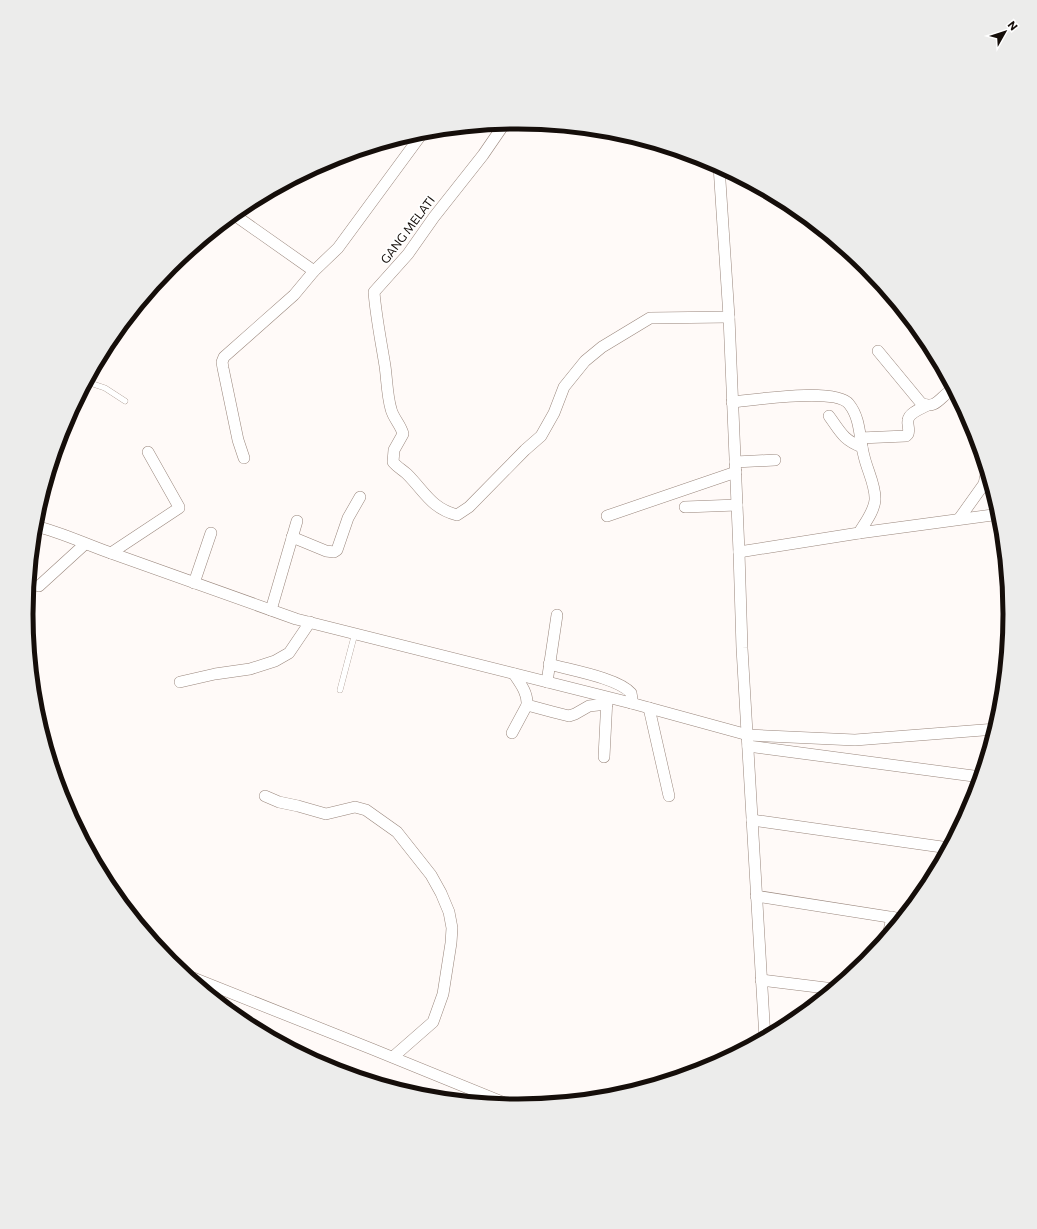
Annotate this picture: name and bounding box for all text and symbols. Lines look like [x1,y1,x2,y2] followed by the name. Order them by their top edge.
[985,12,1025,52] north arrow
[1006,18,1021,33] text: N
[377,193,437,266] street label: GANG MELATI

